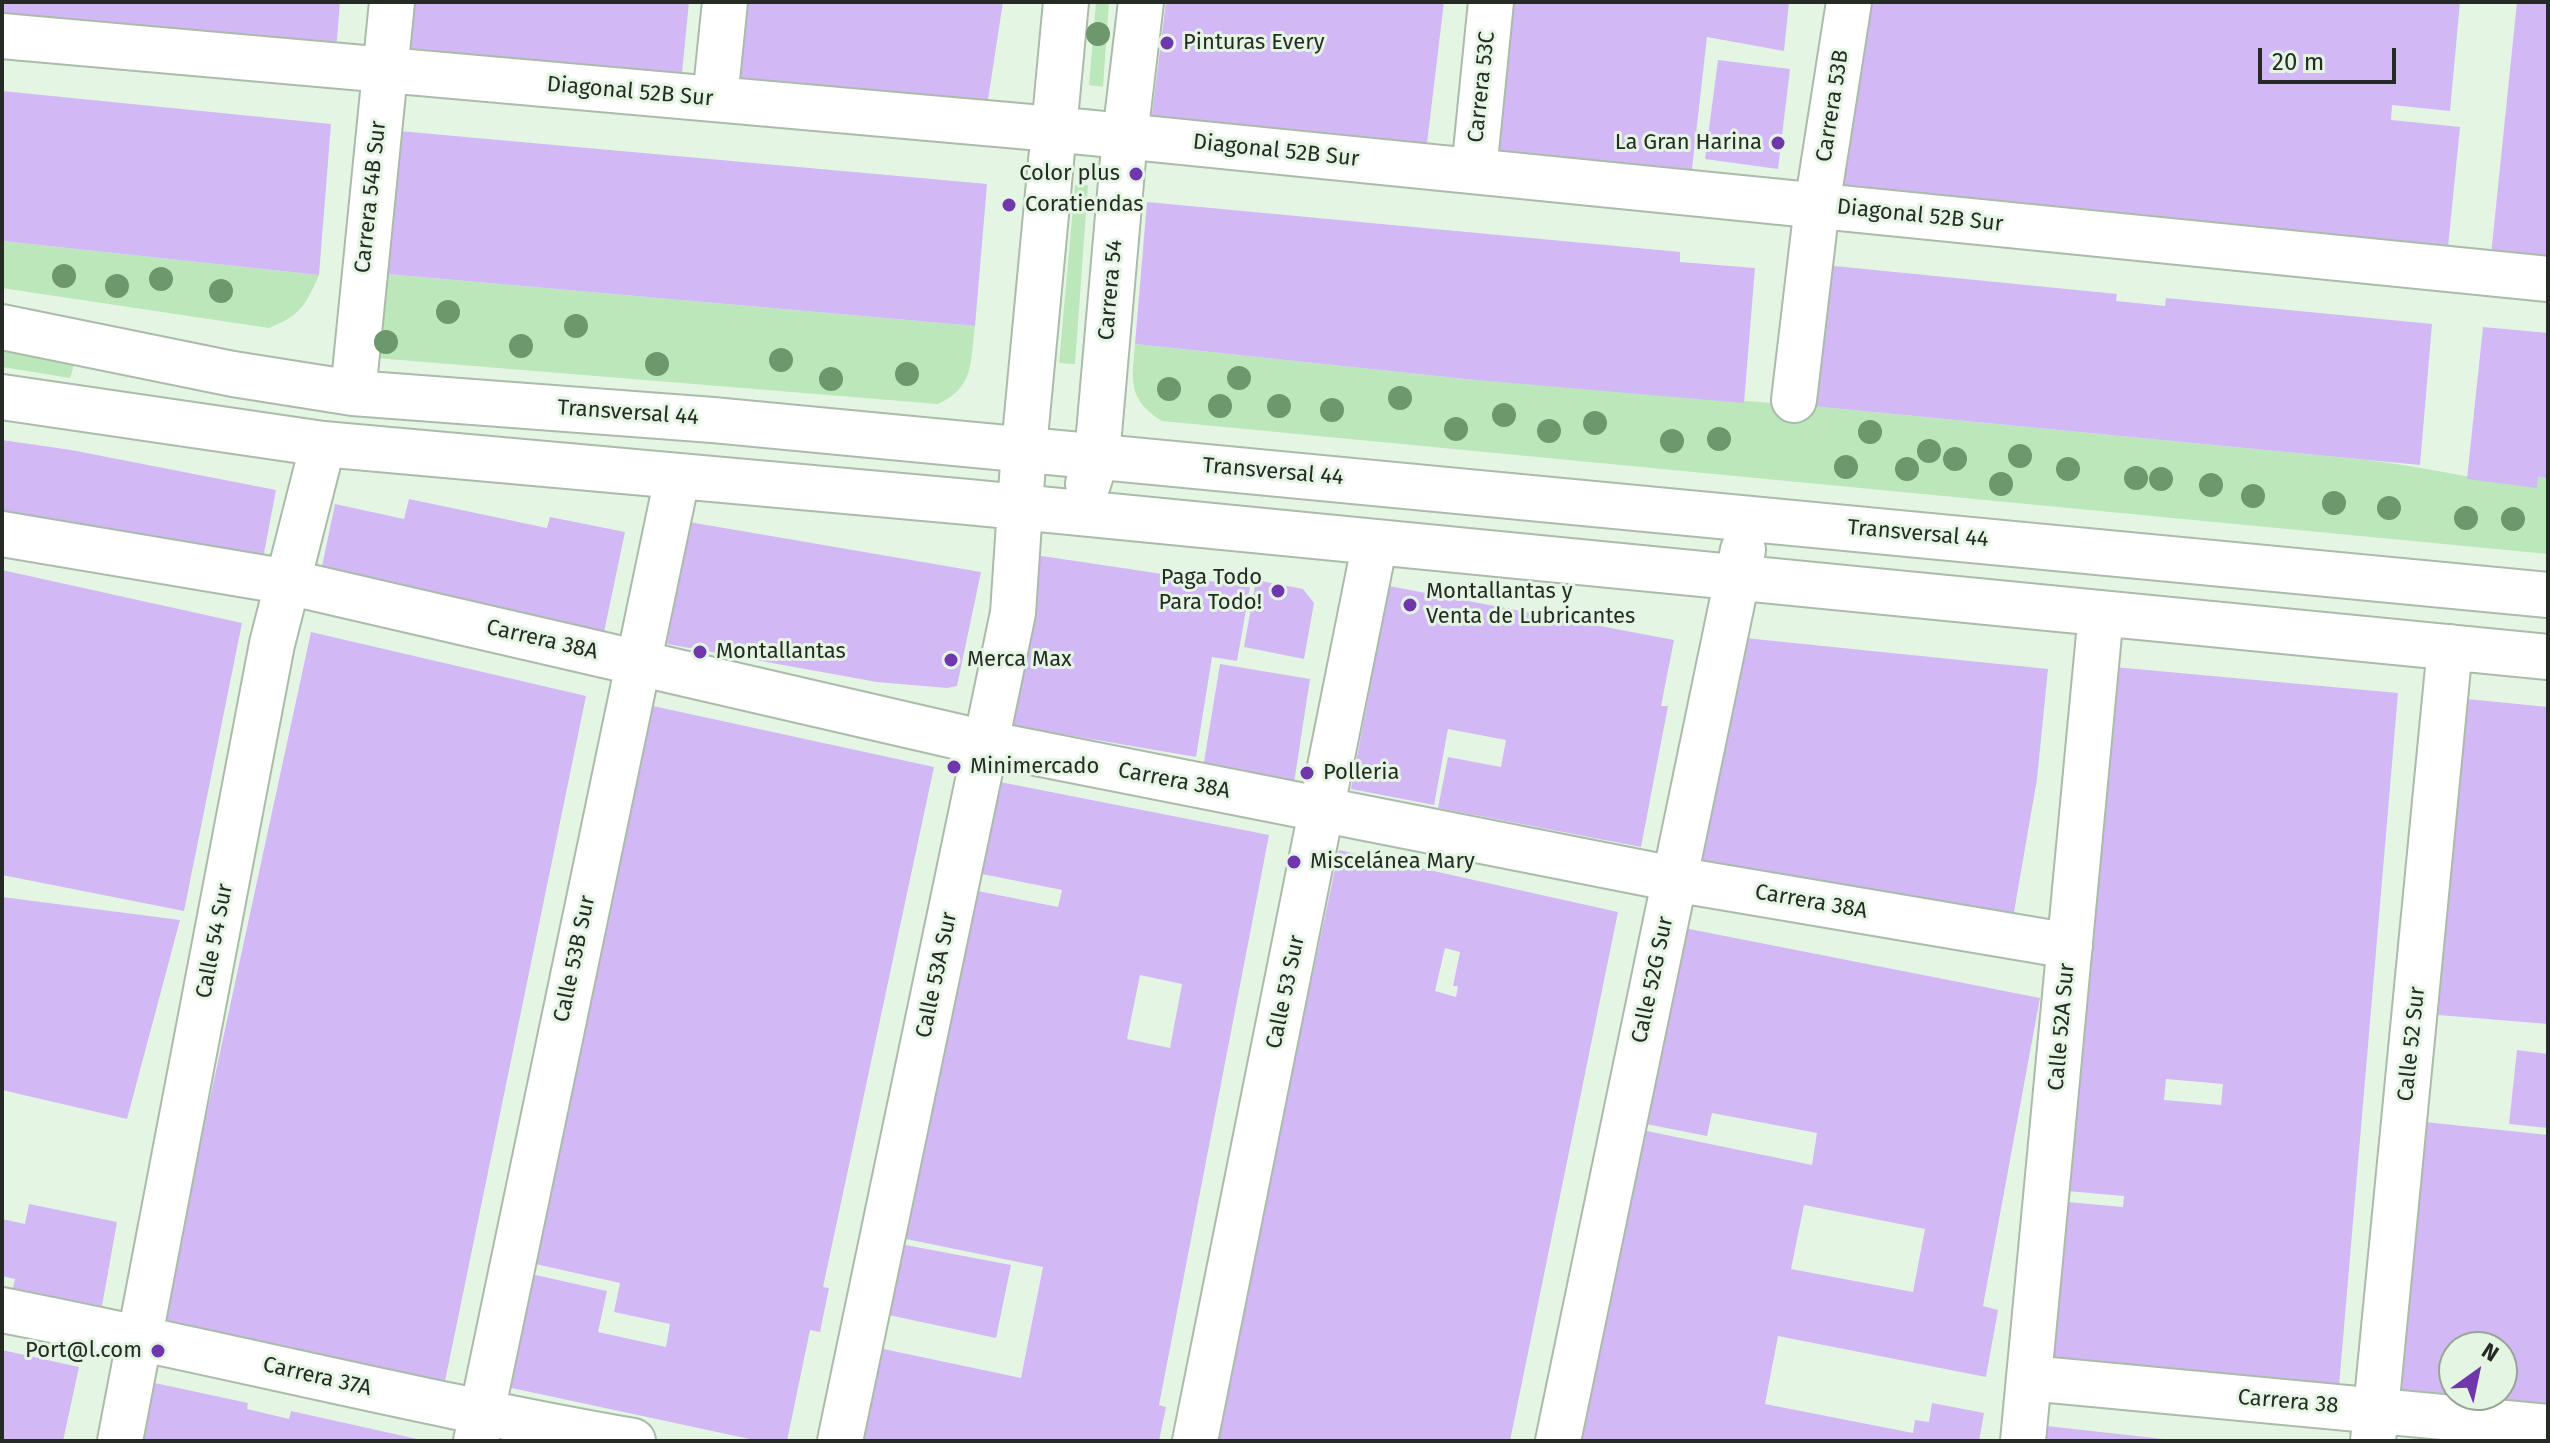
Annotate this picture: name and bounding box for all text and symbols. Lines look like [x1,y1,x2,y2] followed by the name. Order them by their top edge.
[1183,30,1325,56] place label: Pinturas Every
[1463,30,1501,144] street label: Carrera 53C
[2262,32,2400,82] scale bar
[1158,34,1176,52] marker: Pinturas Every
[1811,48,1855,164] street label: Carrera 53B
[2272,48,2324,76] text: 20 m
[546,72,714,112] street label: Diagonal 52B Sur
[350,119,392,275] street label: Carrera 54B Sur
[1192,129,1360,173] street label: Diagonal 52B Sur
[1615,130,1762,156] place label: La Gran Harina
[1769,134,1787,152] marker: La Gran Harina
[1019,161,1120,187] place label: Color plus
[1127,165,1145,183] marker: Color plus
[1025,192,1144,218] place label: Coratiendas
[1836,194,2004,238] street label: Diagonal 52B Sur
[1000,196,1018,214] marker: Coratiendas
[1093,239,1129,341] street label: Carrera 54
[556,395,700,431] street label: Transversal 44
[1201,453,1345,491] street label: Transversal 44
[1846,515,1990,553] street label: Transversal 44
[1159,565,1262,616] place label: Paga Todo Para Todo!
[1426,579,1635,630] place label: Montallantas y Venta de Lubricantes
[1269,582,1287,600] marker: Paga Todo Para Todo!
[1401,596,1419,614] marker: Montallantas y Venta de Lubricantes
[484,614,600,666] street label: Carrera 38A
[716,639,846,665] place label: Montallantas
[691,643,709,661] marker: Montallantas
[967,647,1072,673] place label: Merca Max
[942,651,960,669] marker: Merca Max
[970,754,1099,780] place label: Minimercado
[1116,757,1232,805] street label: Carrera 38A
[945,758,963,776] marker: Minimercado
[1323,760,1399,786] place label: Polleria
[1298,764,1316,782] marker: Polleria
[1310,849,1475,875] place label: Miscelánea Mary
[1285,853,1303,871] marker: Miscelánea Mary
[1753,879,1869,925] street label: Carrera 38A
[191,881,239,1001] street label: Calle 54 Sur
[549,893,601,1025] street label: Calle 53B Sur
[911,910,963,1040] street label: Calle 53A Sur
[1627,914,1679,1046] street label: Calle 52G Sur
[1261,933,1311,1051] street label: Calle 53 Sur
[2043,962,2081,1092] street label: Calle 52A Sur
[2393,985,2431,1103] street label: Calle 52 Sur
[2438,1331,2518,1411] north arrow
[2477,1337,2504,1367] text: N
[25,1338,142,1364] place label: Port@l.com
[149,1342,167,1360] marker: Port@l.com
[260,1352,374,1402] street label: Carrera 37A
[2237,1384,2339,1420] street label: Carrera 38

